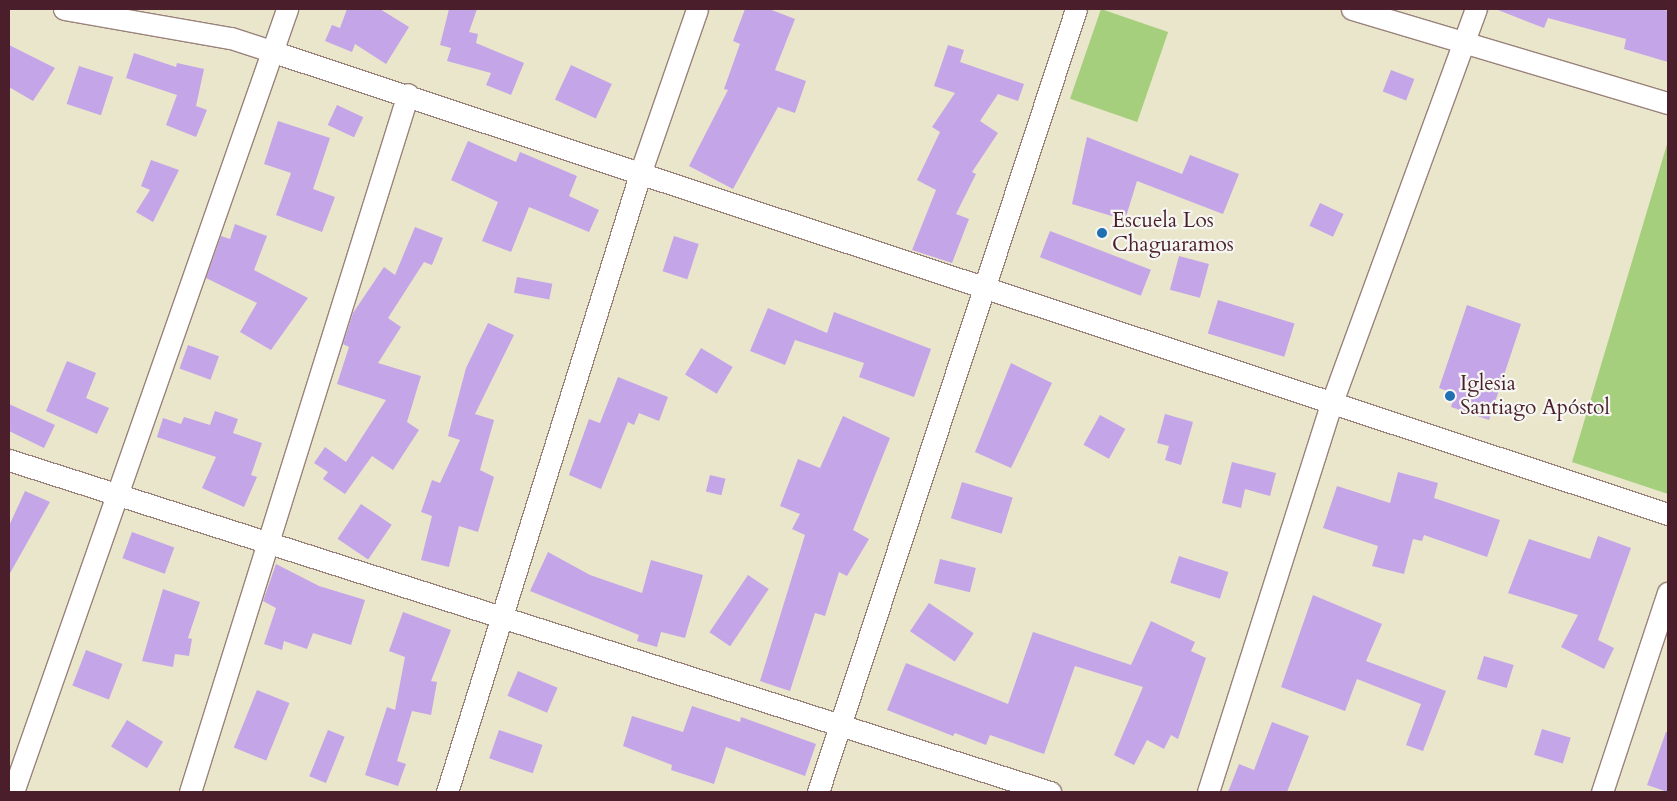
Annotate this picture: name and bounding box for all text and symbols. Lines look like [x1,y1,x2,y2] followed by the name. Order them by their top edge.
[1112,208,1234,258] place label: Escuela Los Chaguaramos
[1096,227,1108,239] marker: Escuela Los Chaguaramos
[1460,371,1610,421] place label: Iglesia Santiago Apóstol
[1444,390,1456,402] marker: Iglesia Santiago Apóstol

